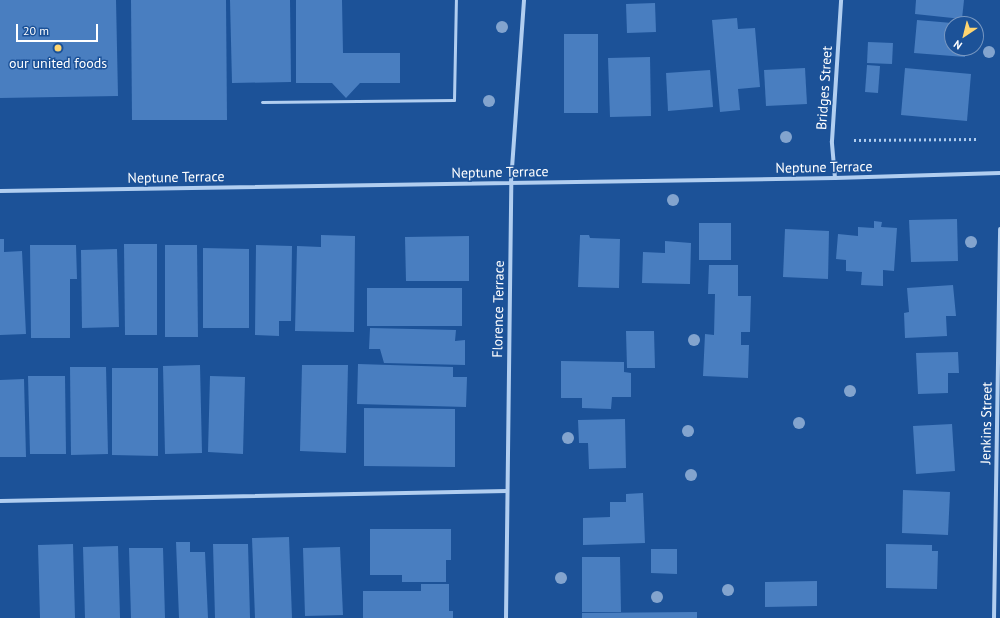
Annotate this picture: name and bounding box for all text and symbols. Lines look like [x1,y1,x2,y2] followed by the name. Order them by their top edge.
[18,16,100,42] scale bar
[944,16,984,56] north arrow
[23,23,49,38] text: 20 m
[951,37,965,53] text: N
[53,43,63,53] marker: our united foods
[813,45,835,131] street label: Bridges Street
[9,55,107,71] place label: our united foods
[775,158,873,176] street label: Neptune Terrace
[451,163,549,181] street label: Neptune Terrace
[127,168,225,186] street label: Neptune Terrace
[489,260,507,358] street label: Florence Terrace
[977,382,995,464] street label: Jenkins Street

